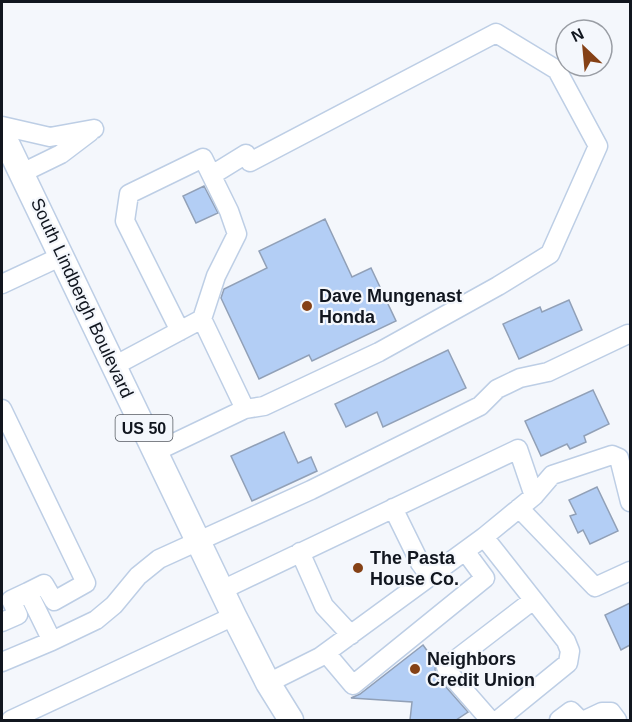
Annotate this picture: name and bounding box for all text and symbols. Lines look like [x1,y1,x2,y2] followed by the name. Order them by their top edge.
[554,18,614,78] north arrow
[569,25,587,45] text: N
[27,195,137,401] street label: South Lindbergh Boulevard
[319,286,462,327] place label: Dave Mungenast Honda
[300,299,314,313] marker: Dave Mungenast Honda
[116,415,172,441] road number: US 50
[370,548,459,589] place label: The Pasta House Co.
[351,561,365,575] marker: The Pasta House Co.
[427,649,535,690] place label: Neighbors Credit Union
[408,662,422,676] marker: Neighbors Credit Union

